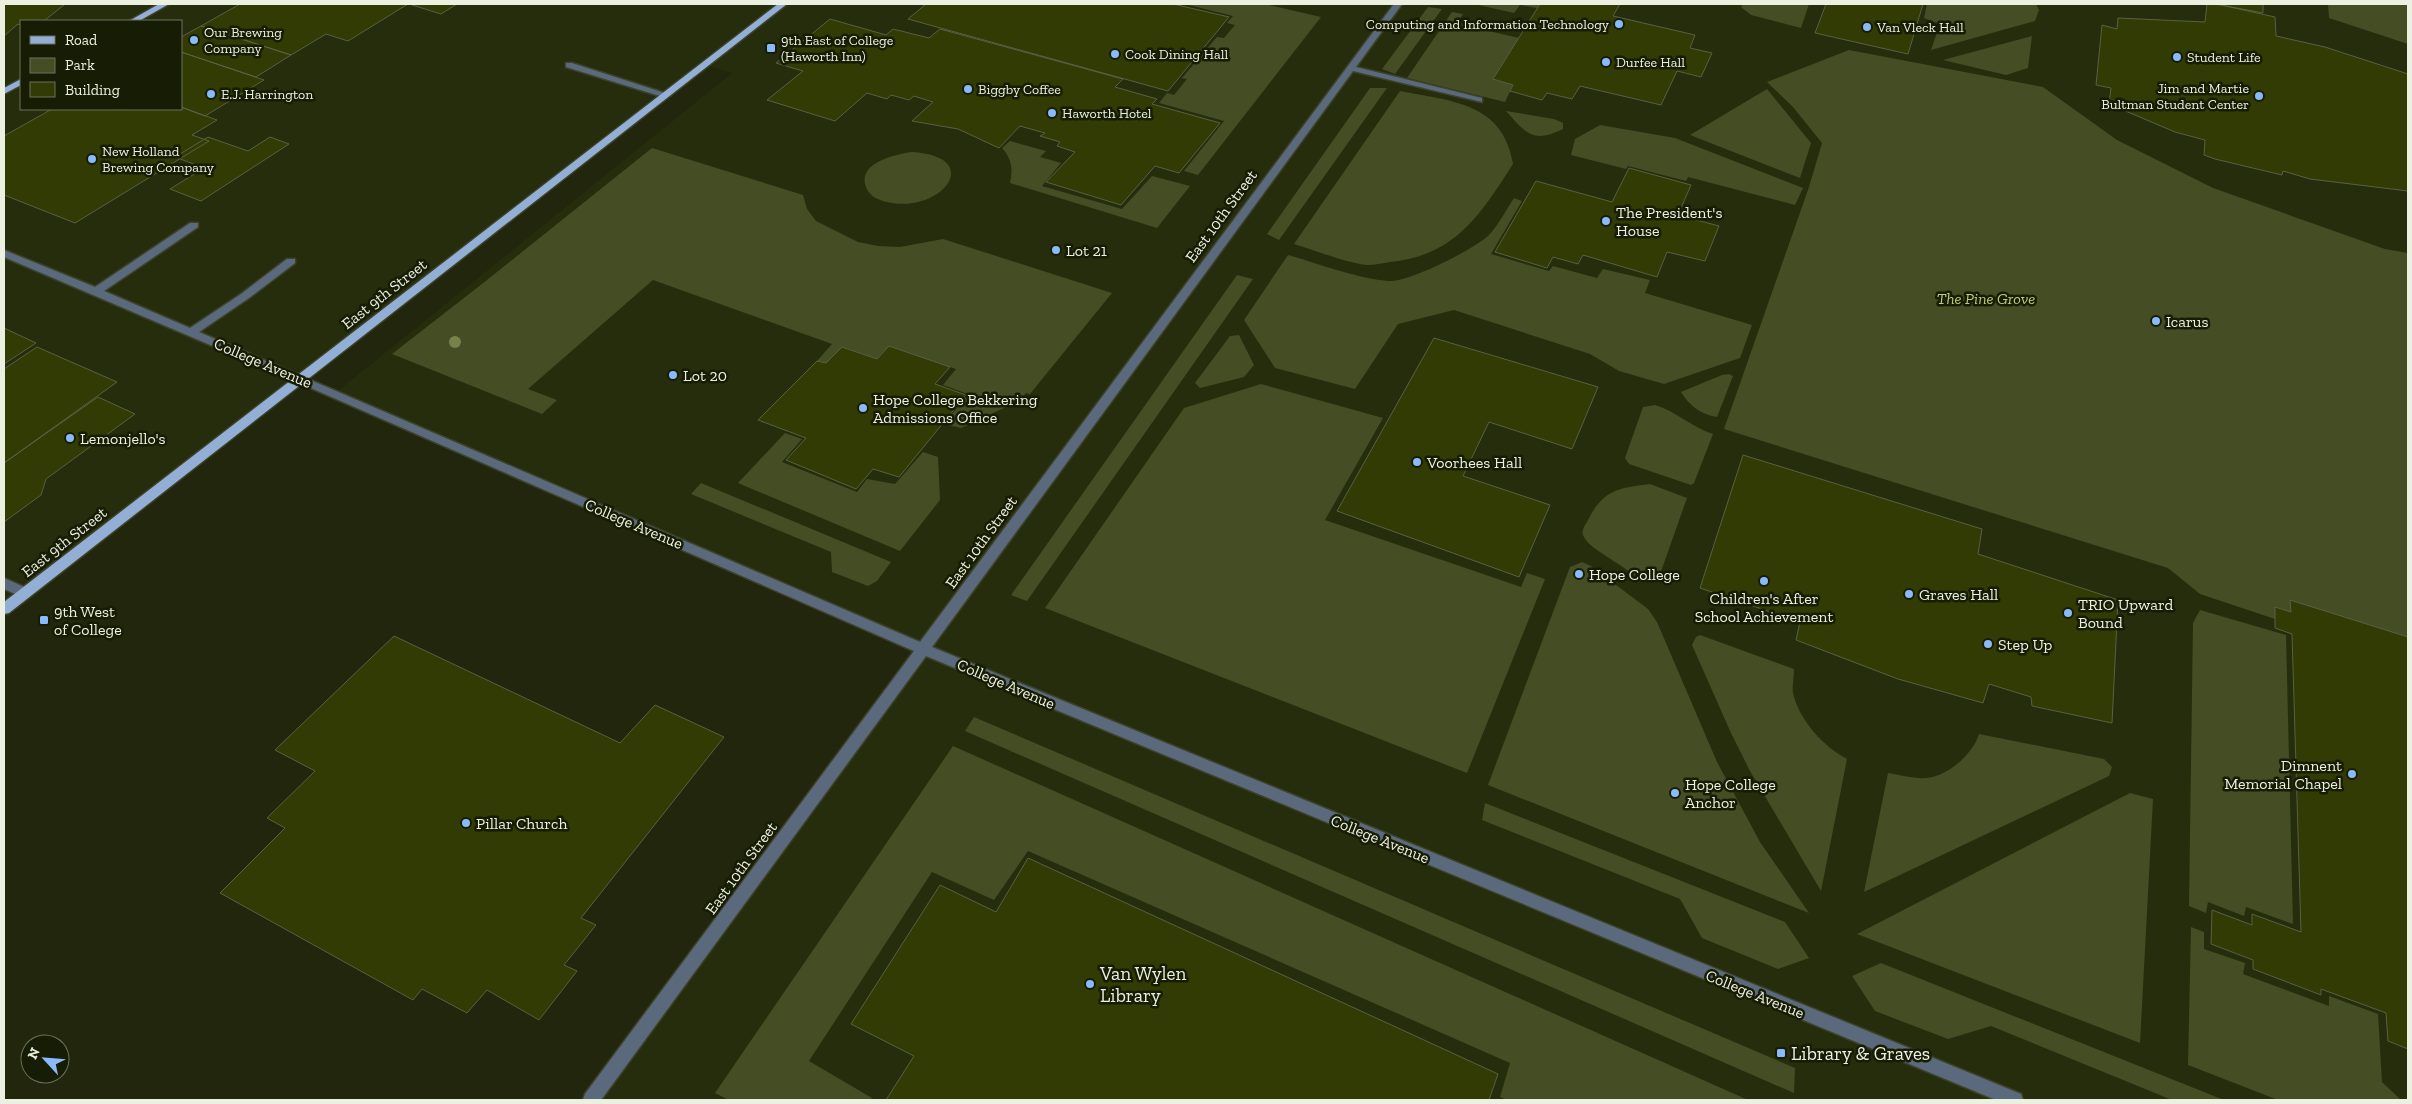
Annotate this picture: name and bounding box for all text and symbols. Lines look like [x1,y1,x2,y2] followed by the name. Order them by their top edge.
[1366,16,1610,33] place label: Computing and Information Technology
[1613,18,1625,30] marker: Computing and Information Technology
[1876,19,1964,36] place label: Van Vleck Hall
[20,20,182,110] legend
[1861,21,1873,33] marker: Van Vleck Hall
[204,24,282,57] place label: Our Brewing Company
[65,31,98,49] text: Road
[781,32,894,65] place label: 9th East of College (Haworth Inn)
[188,34,200,46] marker: Our Brewing Company
[765,42,777,54] marker: 9th East of College (Haworth Inn)
[1125,46,1228,63] place label: Cook Dining Hall
[1109,48,1121,60] marker: Cook Dining Hall
[2187,49,2261,66] place label: Student Life
[2171,51,2183,63] marker: Student Life
[1616,54,1685,71] place label: Durfee Hall
[65,56,95,74] text: Park
[1600,56,1612,68] marker: Durfee Hall
[2101,80,2249,113] place label: Jim and Martie Bultman Student Center
[65,81,120,99] text: Building
[978,81,1061,98] place label: Biggby Coffee
[962,83,974,95] marker: Biggby Coffee
[221,86,313,103] place label: E.J. Harrington
[205,88,217,100] marker: E.J. Harrington
[2253,90,2265,102] marker: Jim and Martie Bultman Student Center
[1062,105,1152,122] place label: Haworth Hotel
[1046,107,1058,119] marker: Haworth Hotel
[102,143,215,176] place label: New Holland Brewing Company
[86,153,98,165] marker: New Holland Brewing Company
[1181,166,1261,266] street label: East 10th Street
[1616,203,1722,240] place label: The President's House
[1600,215,1612,227] marker: The President's House
[1066,241,1107,260] place label: Lot 21
[1050,244,1062,256] marker: Lot 21
[338,255,430,333] street label: East 9th Street
[1937,289,2035,308] park label: The Pine Grove
[2166,312,2209,331] place label: Icarus
[2150,315,2162,327] marker: Icarus
[211,334,315,392] street label: College Avenue
[683,366,727,385] place label: Lot 20
[667,369,679,381] marker: Lot 20
[873,390,1038,427] place label: Hope College Bekkering Admissions Office
[857,402,869,414] marker: Hope College Bekkering Admissions Office
[80,429,166,448] place label: Lemonjello's
[64,432,76,444] marker: Lemonjello's
[1426,453,1522,472] place label: Voorhees Hall
[1411,456,1423,468] marker: Voorhees Hall
[941,492,1021,592] street label: East 10th Street
[582,495,686,553] street label: College Avenue
[18,503,110,581] street label: East 9th Street
[1589,565,1680,584] place label: Hope College
[1573,568,1585,580] marker: Hope College
[1758,575,1770,587] marker: Children's After School Achievement
[1919,585,1998,604] place label: Graves Hall
[1903,588,1915,600] marker: Graves Hall
[1695,589,1833,626] place label: Children's After School Achievement
[2078,595,2174,632] place label: TRIO Upward Bound
[54,602,122,639] place label: 9th West of College
[2062,607,2074,619] marker: TRIO Upward Bound
[38,614,50,626] marker: 9th West of College
[1998,635,2053,654] place label: Step Up
[1982,638,1994,650] marker: Step Up
[954,655,1058,713] street label: College Avenue
[2224,756,2342,793] place label: Dimnent Memorial Chapel
[2346,768,2358,780] marker: Dimnent Memorial Chapel
[1685,775,1776,812] place label: Hope College Anchor
[1669,787,1681,799] marker: Hope College Anchor
[1328,811,1432,867] street label: College Avenue
[476,814,567,833] place label: Pillar Church
[460,817,472,829] marker: Pillar Church
[701,818,781,918] street label: East 10th Street
[1099,962,1186,1007] place label: Van Wylen Library
[1703,966,1807,1022] street label: College Avenue
[1084,978,1096,990] marker: Van Wylen Library
[20,1034,70,1084] north arrow
[1791,1042,1930,1065] place label: Library & Graves
[24,1045,44,1062] text: N
[1775,1047,1787,1059] marker: Library & Graves

